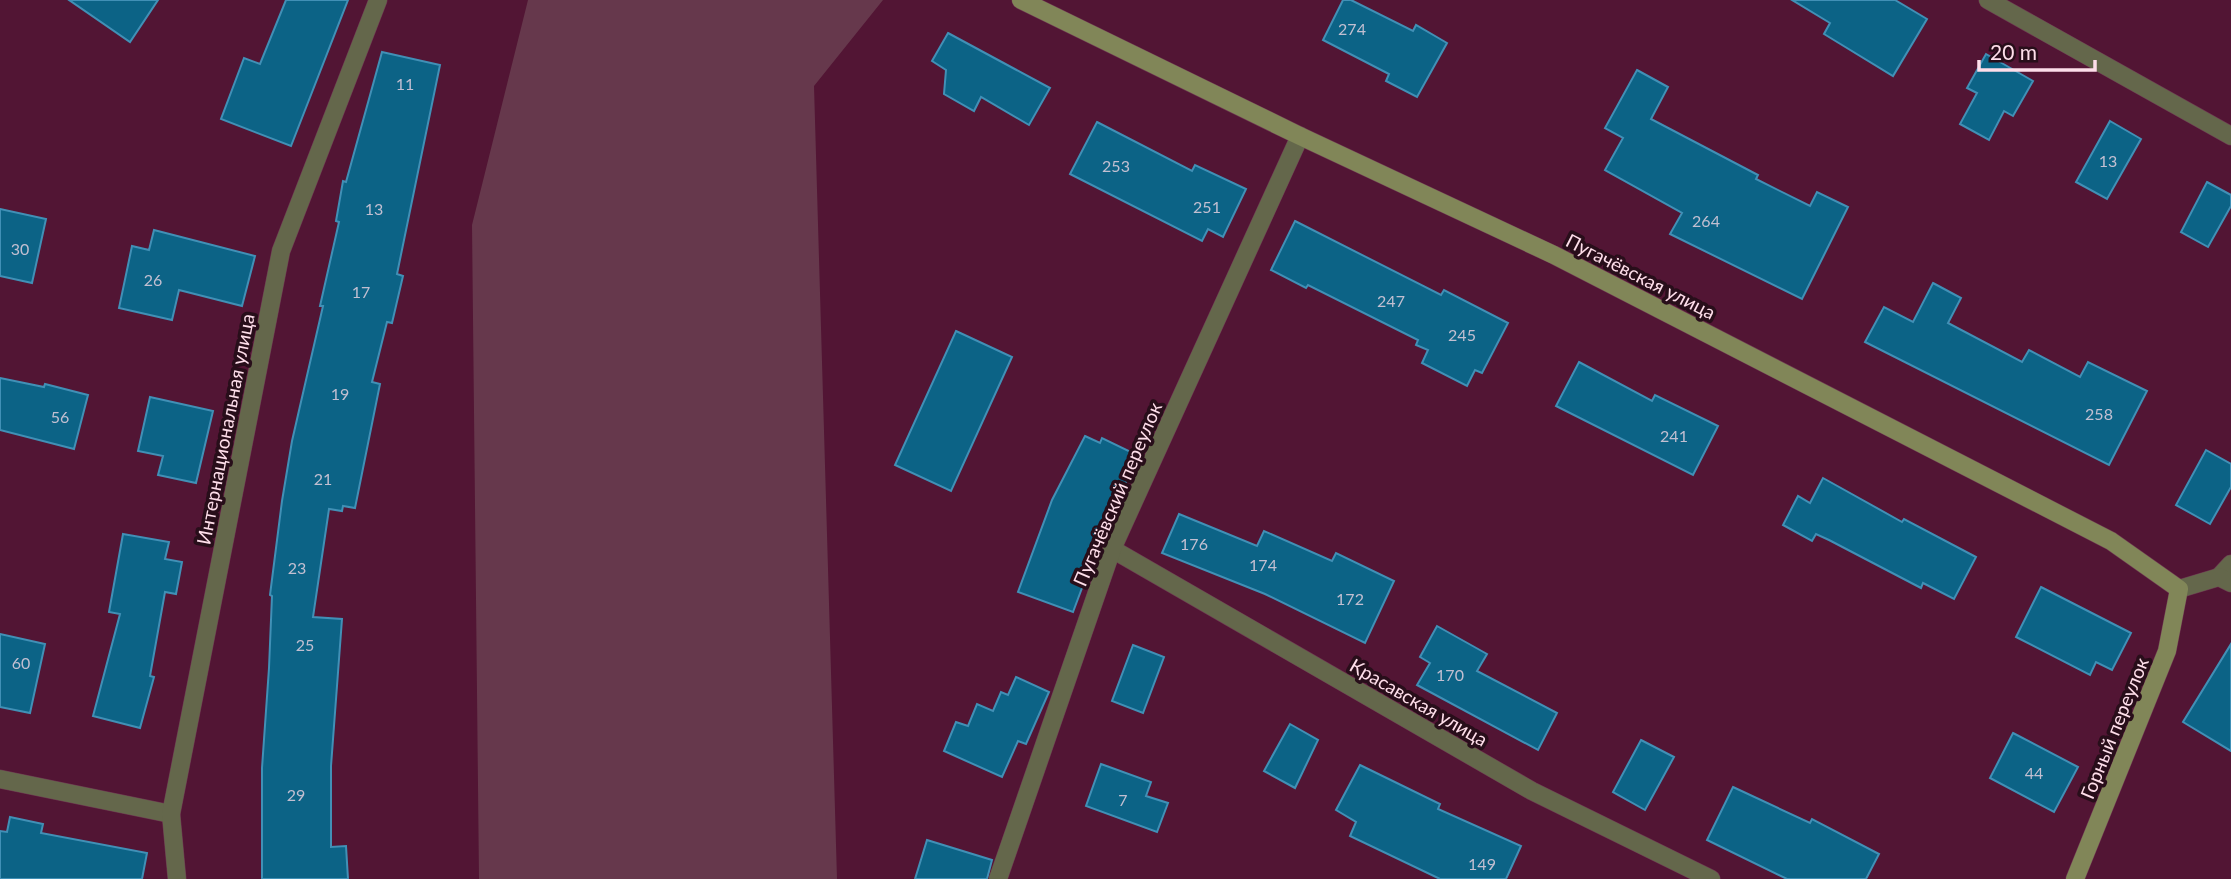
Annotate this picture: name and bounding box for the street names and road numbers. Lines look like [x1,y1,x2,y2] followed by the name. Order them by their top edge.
[1563,228,1719,324] street label: Пугачёвская улица
[191,312,259,546] street label: Интернациональная улица
[1068,398,1166,589] street label: Пугачёвский переулок
[1346,653,1492,751] street label: Красавская улица
[2075,654,2153,802] street label: Горный переулок

